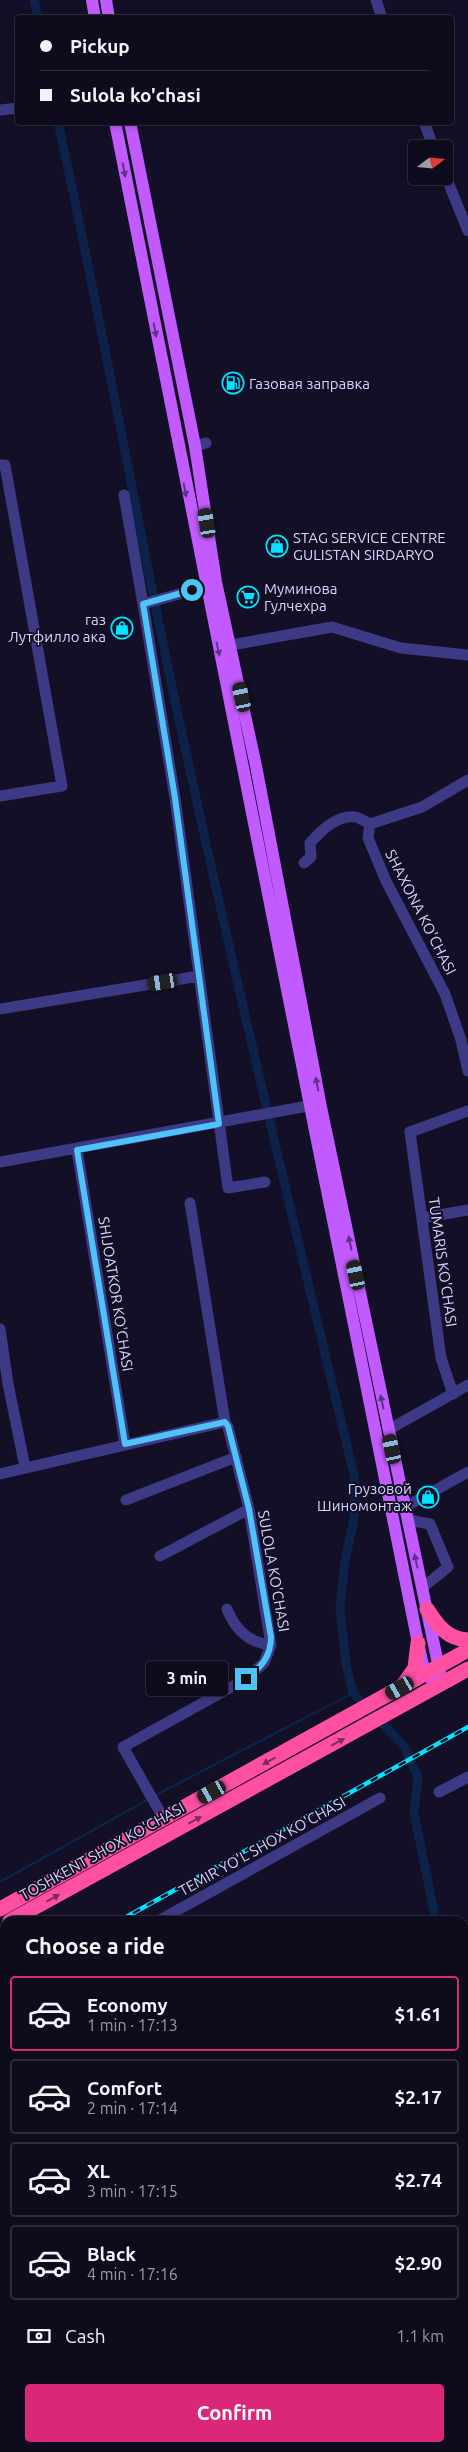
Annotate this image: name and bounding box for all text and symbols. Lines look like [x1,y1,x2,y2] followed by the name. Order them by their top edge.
[70,35,130,57] text: Pickup
[70,84,201,106] text: Sulola ko'chasi
[408,140,452,185] north arrow
[408,140,453,185] map controls
[121,163,129,179] one-way arrow
[151,322,159,338] one-way arrow
[221,371,245,395] fuel station icon: Газовая заправка
[249,375,370,392] place label: Газовая заправка
[182,482,190,498] one-way arrow
[197,507,216,539] car
[293,529,446,563] place label: STAG SERVICE CENTRE GULISTAN SIRDARYO
[265,534,289,558] shop icon: STAG SERVICE CENTRE GULISTAN SIRDARYO
[181,579,203,601] route start
[264,580,338,614] place label: Муминова Гулчехра
[236,585,260,609] supermarket icon: Муминова Гулчехра
[8,611,106,645] place label: газ Лутфилло ака
[110,616,134,640] shop icon: газ Лутфилло ака
[214,641,222,656] one-way arrow
[231,681,252,713] car
[382,847,460,977] street label: SHAXONA KO'CHASI
[147,972,178,992] car
[313,1076,321,1091] one-way arrow
[425,1196,461,1328] street label: TUMARIS KO'CHASI
[95,1215,137,1373] street label: SHIJOATKOR KO'CHASI
[345,1235,353,1251] one-way arrow
[345,1259,366,1291] car
[378,1394,386,1410] one-way arrow
[381,1433,402,1465] car
[317,1480,412,1514] place label: Грузовой Шиномонтаж
[416,1485,440,1509] shop icon: Грузовой Шиномонтаж
[255,1509,293,1633] street label: SULOLA KO'CHASI
[412,1554,420,1569] one-way arrow
[146,1662,228,1696] callout: 3 min
[235,1668,257,1690] route end
[167,1669,207,1687] text: 3 min
[383,1674,416,1702] car
[331,1738,346,1746] one-way arrow
[262,1757,276,1765] one-way arrow
[195,1778,228,1806] car
[176,1793,348,1899] street label: TEMIR YO'L SHOX KO'CHASI
[17,1799,187,1903] street label: TOSHKENT SHOX KO'CHASI
[189,1815,202,1824] one-way arrow
[46,1894,60,1902] one-way arrow
[25,1933,165,1958] text: Choose a ride
[27,1991,72,2036] icon: car
[87,1994,168,2016] text: Economy
[394,2003,442,2025] text: $1.61
[87,2016,178,2034] text: 1 min · 17:13
[27,2074,72,2119] icon: car
[87,2077,162,2099] text: Comfort
[394,2086,442,2108] text: $2.17
[87,2099,178,2117] text: 2 min · 17:14
[27,2157,72,2202] icon: car
[87,2160,110,2182] text: XL
[394,2169,442,2191] text: $2.74
[87,2182,178,2200] text: 3 min · 17:15
[27,2240,72,2285] icon: car
[87,2243,136,2265] text: Black
[394,2252,442,2274] text: $2.90
[87,2265,178,2283] text: 4 min · 17:16
[25,2322,53,2350] icon: cash
[65,2325,106,2347] text: Cash
[396,2327,444,2345] text: 1.1 km
[25,2384,444,2442] button: Confirm

